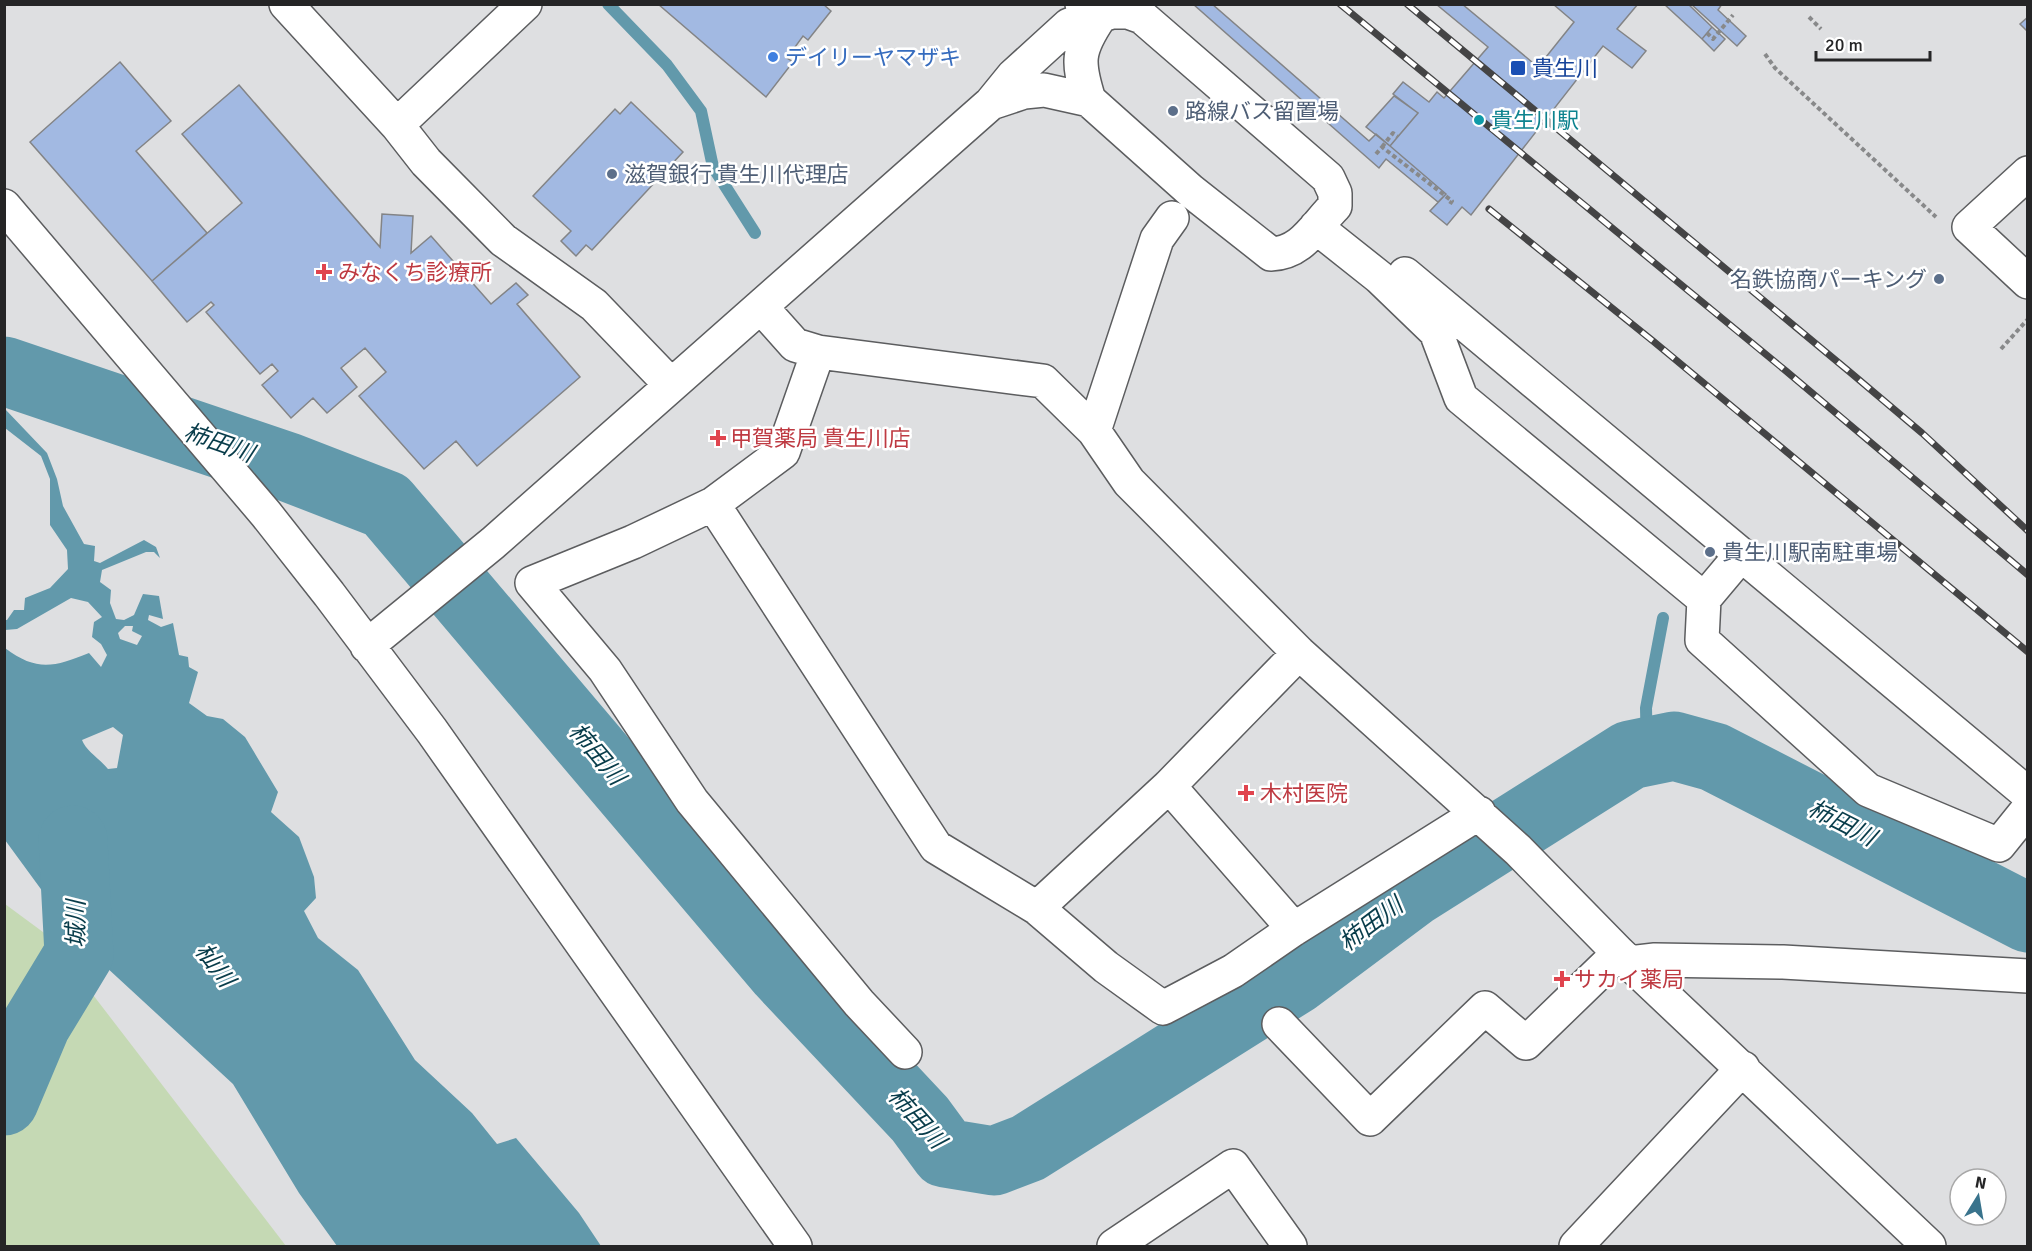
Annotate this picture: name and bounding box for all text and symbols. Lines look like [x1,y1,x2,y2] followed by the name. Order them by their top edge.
[1816,24,1930,62] scale bar
[1825,34,1863,56] text: 20 m
[785,44,961,71] place label: デイリーヤマザキ
[766,50,780,64] marker: デイリーヤマザキ
[1532,55,1598,82] place label: 貴生川
[1509,59,1527,77] marker: 貴生川
[1185,98,1339,125] place label: 路線バス留置場
[1166,104,1180,118] marker: 路線バス留置場
[1491,107,1579,134] place label: 貴生川駅
[1472,113,1486,127] marker: 貴生川駅
[624,161,849,188] place label: 滋賀銀行 貴生川代理店
[605,167,619,181] marker: 滋賀銀行 貴生川代理店
[338,259,492,286] place label: みなくち診療所
[315,263,333,281] marker: みなくち診療所
[1730,266,1927,293] place label: 名鉄協商パーキング
[1932,272,1946,286] marker: 名鉄協商パーキング
[180,417,261,470] water label: 柿田川
[730,425,911,452] place label: 甲賀薬局 貴生川店
[711,431,725,445] marker: 甲賀薬局 貴生川店
[1722,539,1898,566] place label: 貴生川駅南駐車場
[1703,545,1717,559] marker: 貴生川駅南駐車場
[562,717,634,794] water label: 柿田川
[1260,780,1348,807] place label: 木村医院
[1237,784,1255,802] marker: 木村医院
[1803,793,1884,854] water label: 柿田川
[1333,889,1411,958] water label: 柿田川
[61,897,91,948] water label: 城川
[189,937,243,996] water label: 杣川
[1574,966,1684,993] place label: サカイ薬局
[1555,972,1569,986] marker: サカイ薬局
[882,1081,954,1157] water label: 柿田川
[1948,1167,2008,1227] north arrow
[1973,1172,1988,1194] text: N

